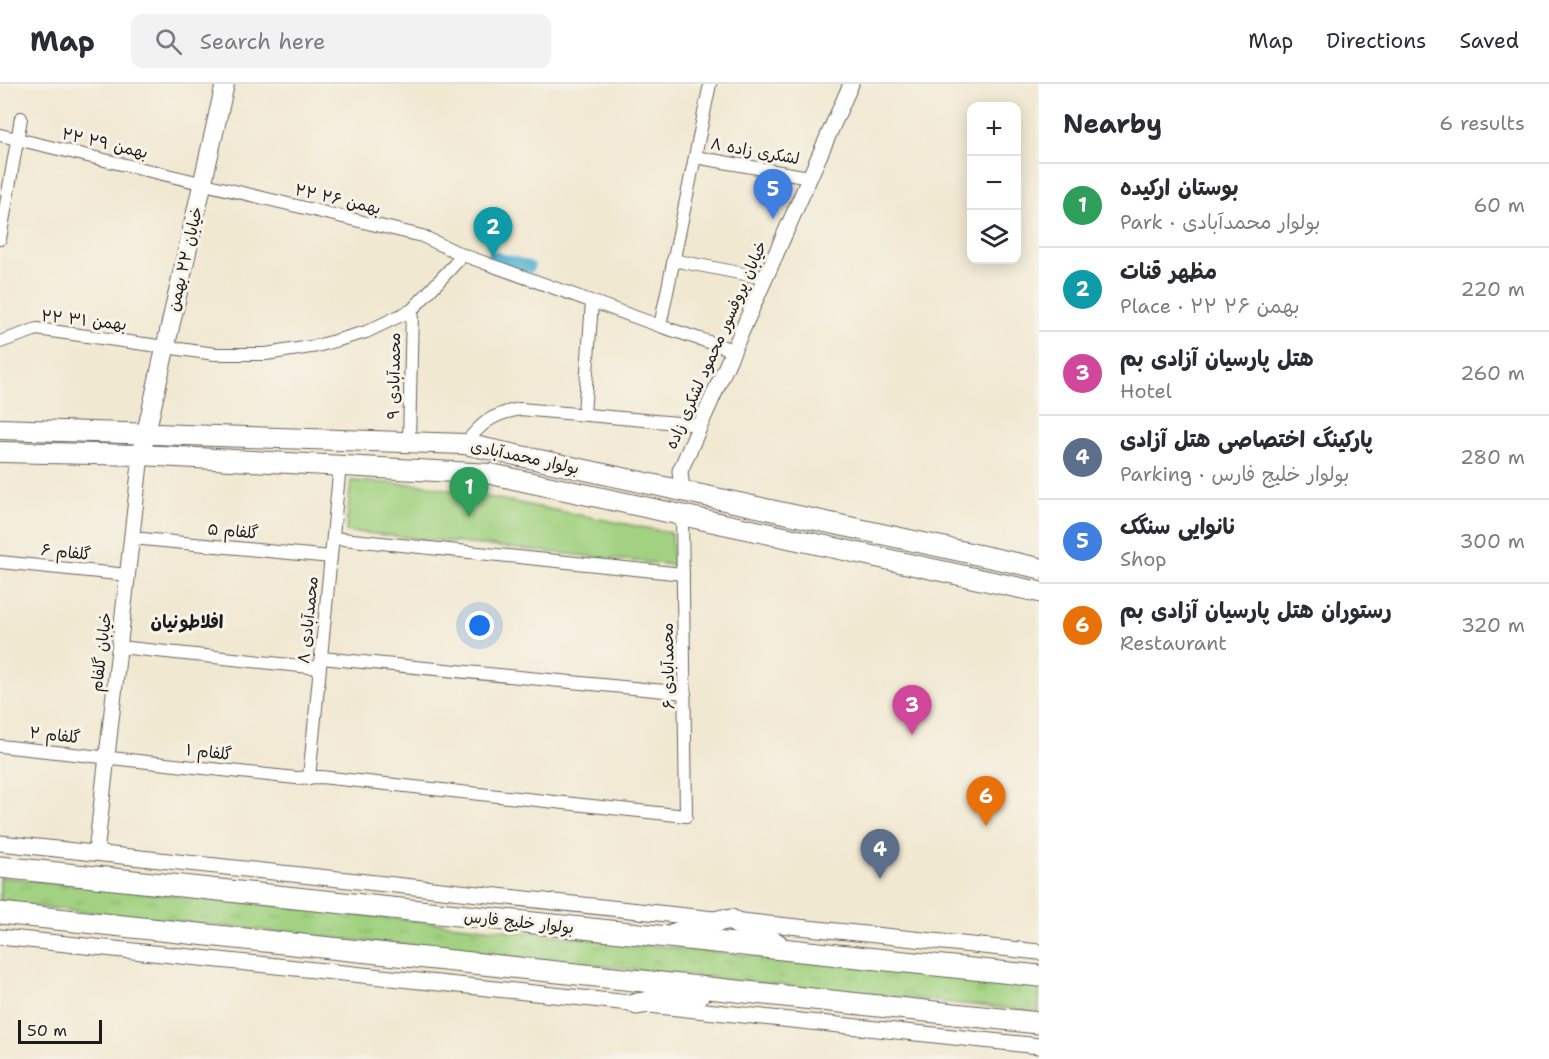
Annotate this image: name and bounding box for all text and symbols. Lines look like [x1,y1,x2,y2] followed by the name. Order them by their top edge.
[131,14,551,68] search box
[30,22,95,60] text: Map
[152,25,185,58] icon: search
[200,27,325,56] text: Search here
[1248,27,1293,55] text: Map
[1326,27,1426,55] text: Directions
[1459,27,1519,55] text: Saved
[967,102,1021,264] map controls
[967,102,1021,156] button: +
[1063,106,1162,141] text: Nearby
[1439,110,1525,136] text: 6 results
[60,123,150,163] street label: ۲۲ بهمن ۲۹
[709,133,801,169] street label: لشکری زاده ٨
[967,156,1021,210] button: −
[754,170,792,219] pin: 5
[1120,173,1239,202] text: بوستان ارکیده
[293,179,383,219] street label: ۲۲ بهمن ۲۶
[1078,192,1087,218] text: 1
[1473,192,1525,218] text: 60 m
[163,205,207,313] street label: خیابان ۲۲ بهمن
[474,208,512,257] pin: 2
[1120,209,1320,235] text: Park · بولوار محمدآبادی
[967,210,1021,264] button: layers
[660,238,772,452] street label: خیابان پروفسور محمود لشکری زاده
[1120,257,1217,286] text: مظهر قنات
[1076,276,1090,302] text: 2
[1461,276,1525,302] text: 220 m
[1120,293,1300,319] text: Place · ۲۲ بهمن ۲۶
[40,305,128,335] street label: ۲۲ بهمن ۳۱
[383,332,405,420] street label: محمدآبادی ۹
[1120,344,1314,373] text: هتل پارسیان آزادی بم
[1076,360,1090,386] text: 3
[1460,360,1525,386] text: 260 m
[1120,378,1172,404] text: Hotel
[1120,425,1373,454] text: پارکینگ اختصاصی هتل آزادی
[469,435,581,479] street label: بولوار محمدآبادی
[1076,444,1090,470] text: 4
[1460,444,1525,470] text: 280 m
[1120,461,1349,487] text: Parking · بولوار خلیج فارس
[450,468,488,517] pin: 1
[1120,512,1237,541] text: نانوایی سنگک
[206,518,260,546] street label: گلفام ۵
[1076,528,1089,554] text: 5
[1459,528,1525,554] text: 300 m
[40,539,92,567] street label: گلفام ۶
[1120,546,1167,572] text: Shop
[293,575,323,665] street label: محمدآبادی ۸
[1120,596,1392,625] text: رستوران هتل پارسیان آزادی بم
[151,610,223,634] district label: افلاطونیان
[86,611,118,693] street label: خیابان گلفام
[465,611,494,640] your location
[1076,612,1090,638] text: 6
[1461,612,1525,638] text: 320 m
[657,623,679,709] street label: محمدآبادی ۶
[1120,630,1227,656] text: Restaurant
[892,686,932,735] pin: 3
[28,722,82,750] street label: گلفام ۲
[185,739,233,767] street label: گلفام ۱
[966,776,1006,826] pin: 6
[860,830,900,879] pin: 4
[463,906,575,938] street label: بولوار خلیج فارس
[18,1017,102,1044] scale bar
[27,1020,67,1041] text: 50 m

